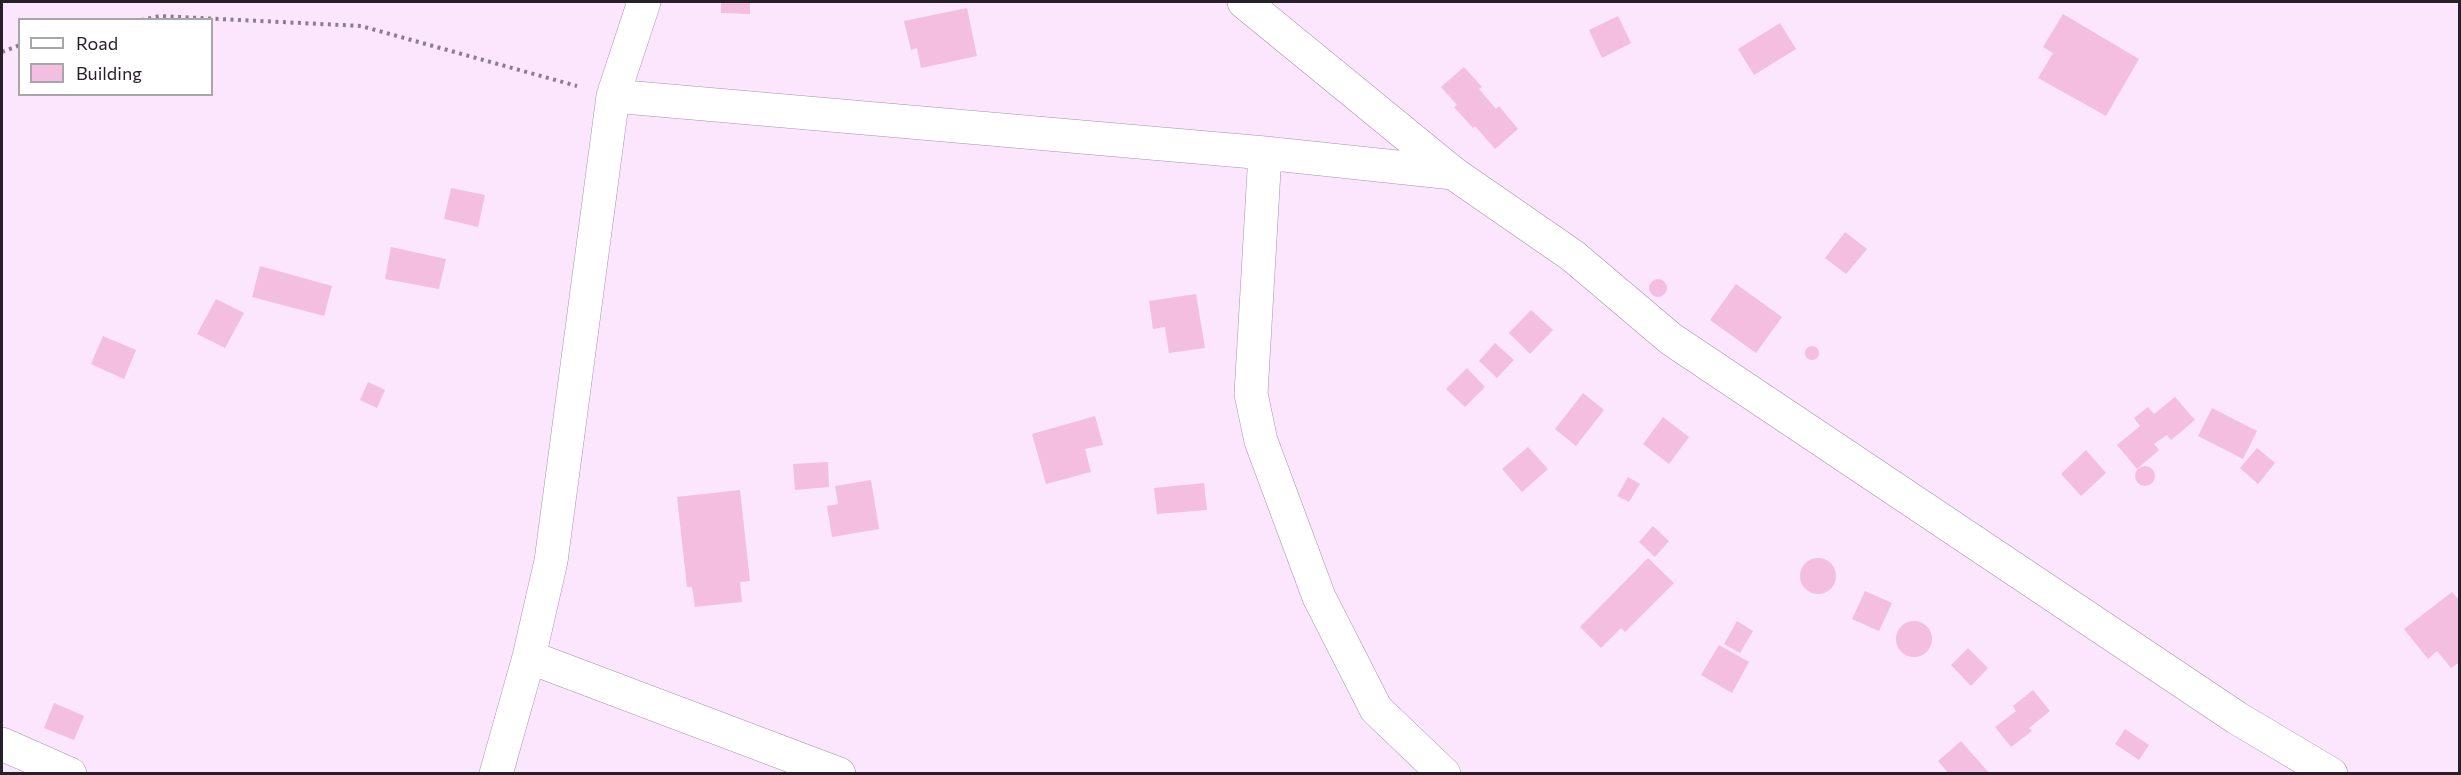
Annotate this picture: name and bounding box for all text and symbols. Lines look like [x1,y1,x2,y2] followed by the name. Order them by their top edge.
[18,18,213,96] legend
[76,32,118,54] text: Road
[76,62,142,84] text: Building

